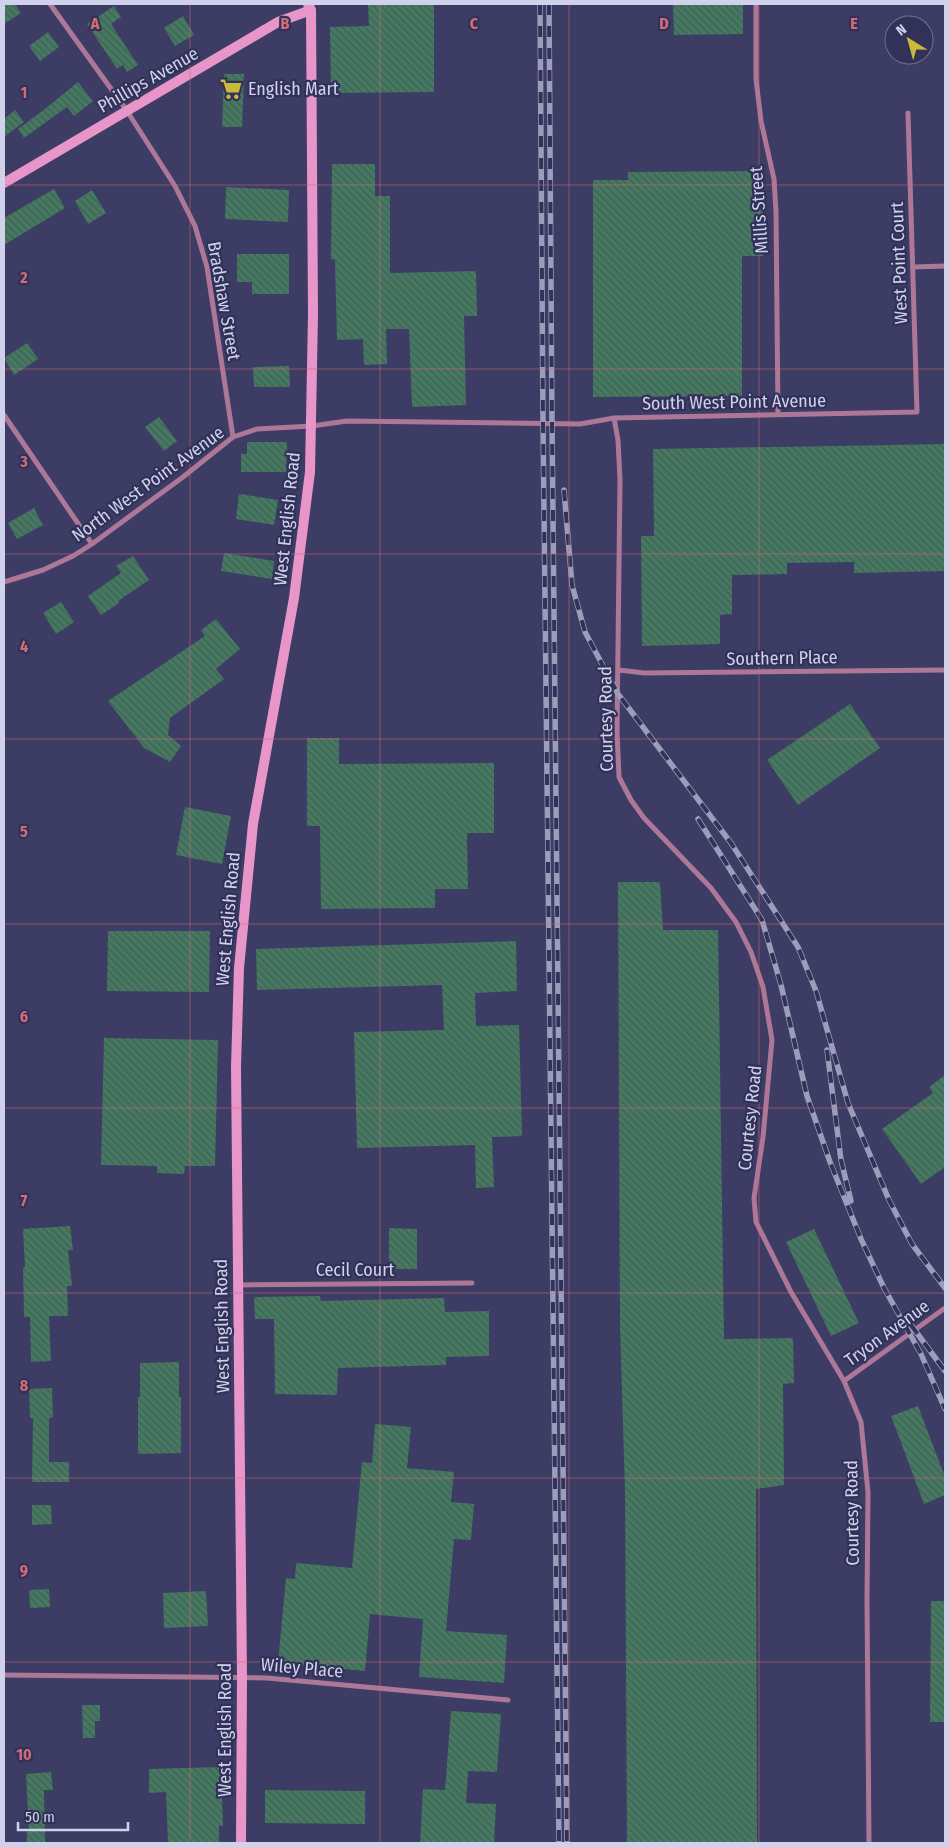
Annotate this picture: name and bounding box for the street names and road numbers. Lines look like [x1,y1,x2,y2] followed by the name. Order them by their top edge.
[94,42,202,118] street label: Phillips Avenue
[745,165,773,254] street label: Millis Street
[886,201,912,325] street label: West Point Court
[203,240,245,362] street label: Bradshaw Street
[642,389,826,415] street label: South West Point Avenue
[68,421,229,547] street label: North West Point Avenue
[269,451,305,587] street label: West English Road
[726,646,838,670] street label: Southern Place
[594,666,618,772] street label: Courtesy Road
[211,851,245,987] street label: West English Road
[734,1064,766,1172] street label: Courtesy Road
[210,1259,234,1393] street label: West English Road
[316,1259,394,1281] street label: Cecil Court
[840,1295,934,1371] street label: Tryon Avenue
[840,1460,864,1566] street label: Courtesy Road
[260,1653,344,1683] street label: Wiley Place
[214,1663,236,1797] street label: West English Road

